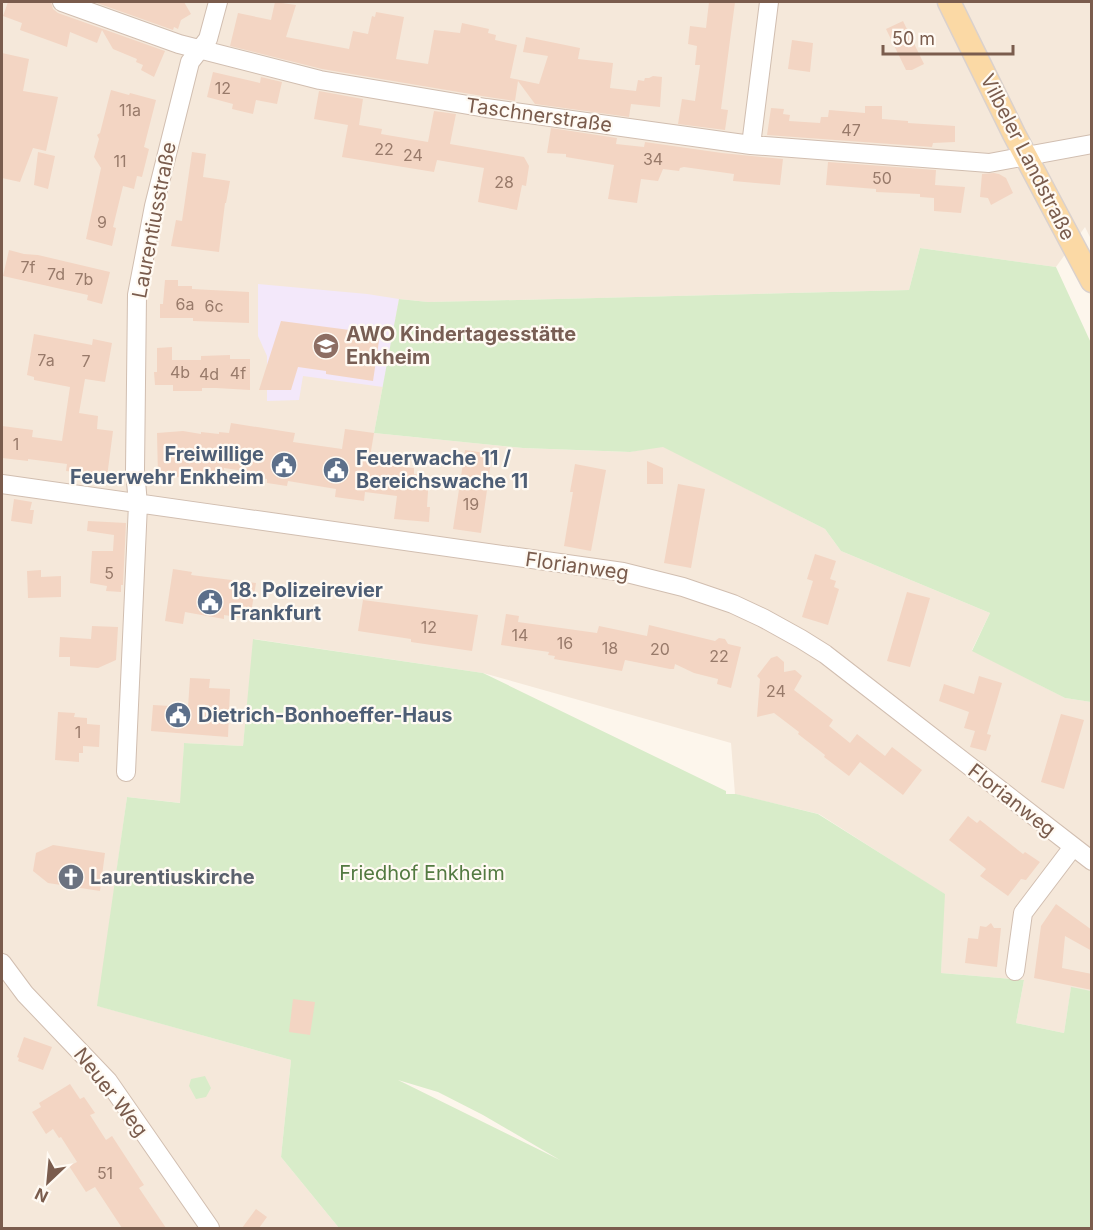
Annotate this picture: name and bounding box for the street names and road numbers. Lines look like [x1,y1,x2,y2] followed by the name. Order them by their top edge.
[976,70,1080,244] street label: Vilbeler Landstraße
[464,93,614,137] street label: Taschnerstraße
[127,140,181,300] street label: Laurentiusstraße
[524,547,630,585] street label: Florianweg
[964,758,1060,842] street label: Florianweg
[69,1043,153,1141] street label: Neuer Weg

